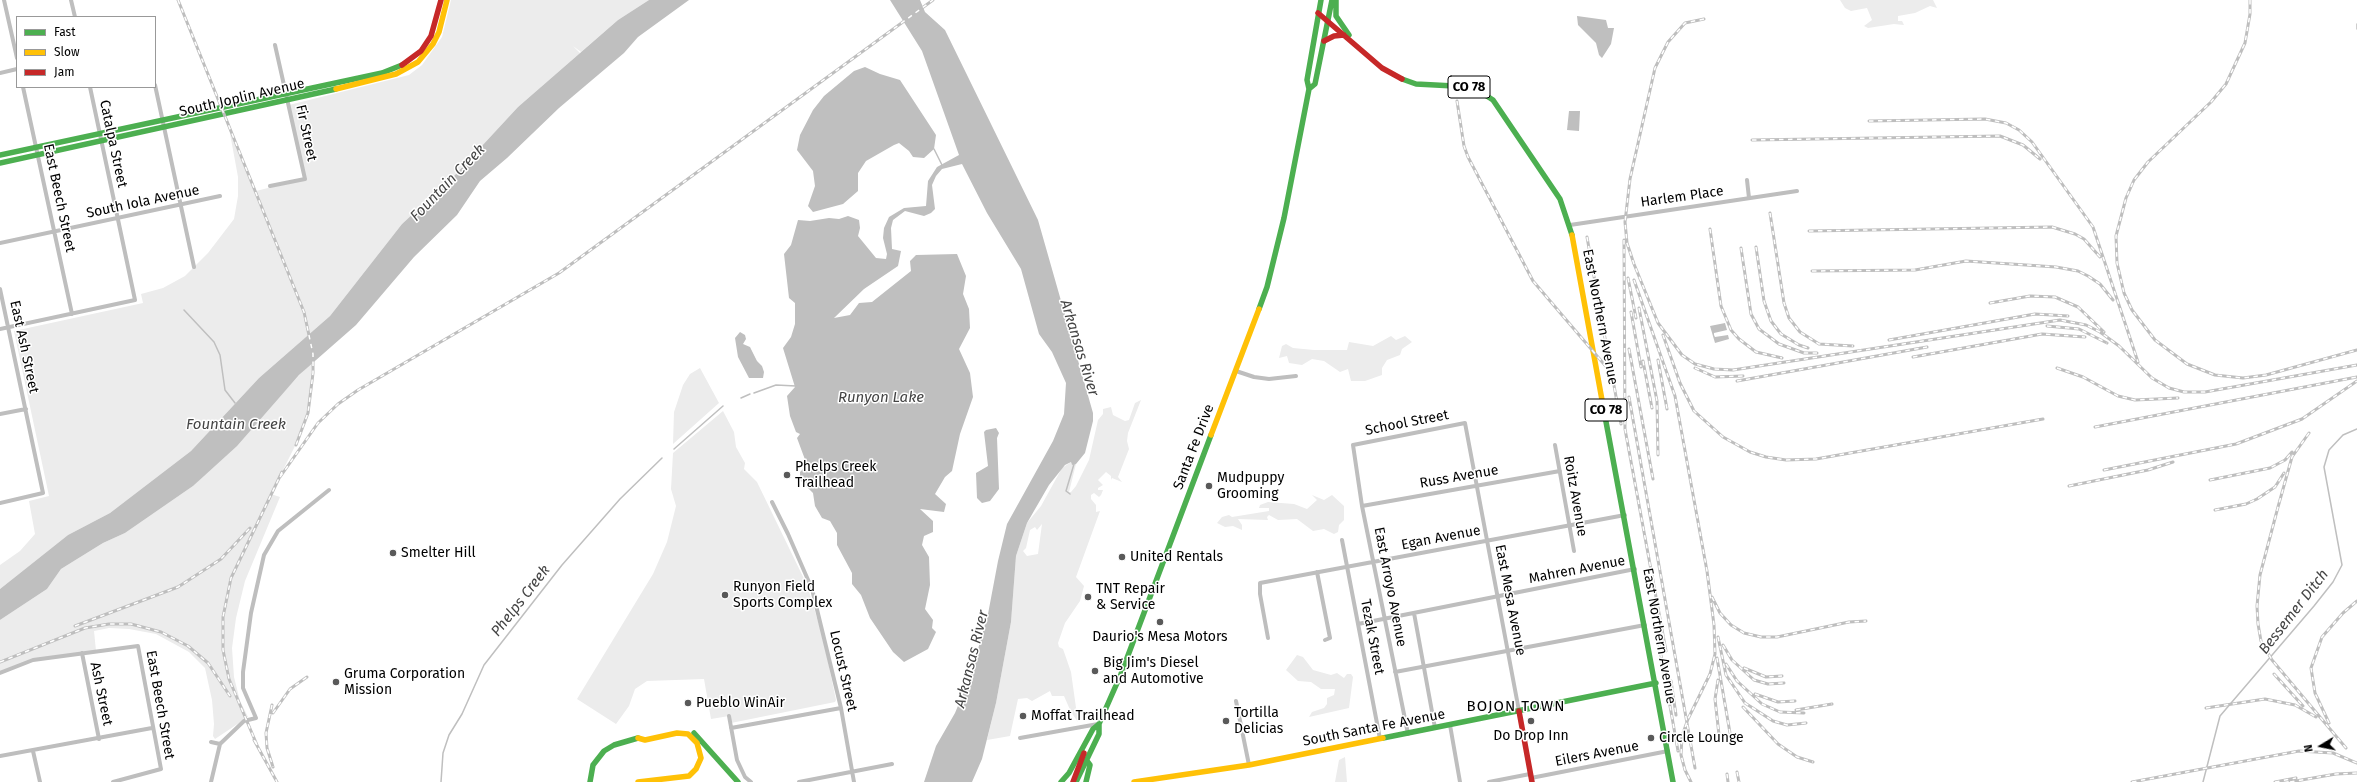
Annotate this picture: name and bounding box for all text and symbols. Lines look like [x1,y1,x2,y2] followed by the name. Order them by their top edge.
[16,16,156,88] legend
[54,25,76,39] text: Fast
[54,45,80,59] text: Slow
[54,65,74,79] text: Jam
[178,75,306,121] street label: South Joplin Avenue
[1448,76,1490,98] road number: CO 78
[95,99,131,189] street label: Catalpa Street
[292,103,320,163] street label: Fir Street
[407,141,489,225] water label: Fountain Creek
[39,142,79,254] street label: East Beech Street
[85,182,201,222] street label: South Iola Avenue
[1639,183,1725,211] street label: Harlem Place
[1579,248,1621,386] street label: East Northern Avenue
[1056,298,1102,398] water label: Arkansas River
[6,299,42,395] street label: East Ash Street
[838,389,924,407] water label: Runyon Lake
[1585,399,1627,421] road number: CO 78
[1170,402,1218,492] street label: Santa Fe Drive
[1364,407,1450,439] street label: School Street
[186,416,286,434] water label: Fountain Creek
[1560,454,1590,538] street label: Roitz Avenue
[795,459,876,492] place label: Phelps Creek Trailhead
[1418,462,1500,492] street label: Russ Avenue
[782,470,792,480] marker: Phelps Creek Trailhead
[1217,470,1284,502] place label: Mudpuppy Grooming
[1204,481,1214,491] marker: Mudpuppy Grooming
[1400,522,1482,554] street label: Egan Avenue
[1370,526,1410,648] street label: East Arroyo Avenue
[1491,543,1529,657] street label: East Mesa Avenue
[401,545,476,561] place label: Smelter Hill
[388,548,398,558] marker: Smelter Hill
[1130,549,1223,565] place label: United Rentals
[1117,552,1127,562] marker: United Rentals
[1527,552,1627,588] street label: Mahren Avenue
[488,562,554,640] water label: Phelps Creek
[2255,566,2333,658] water label: Bessemer Ditch
[1639,567,1679,705] street label: East Northern Avenue
[733,579,832,612] place label: Runyon Field Sports Complex
[1096,581,1165,614] place label: TNT Repair & Service
[720,590,730,600] marker: Runyon Field Sports Complex
[1083,592,1093,602] marker: TNT Repair & Service
[1356,598,1388,676] street label: Tezak Street
[951,608,993,710] water label: Arkansas River
[1155,617,1165,627] marker: Daurio's Mesa Motors
[826,629,860,713] street label: Locust Street
[1092,629,1228,645] place label: Daurio's Mesa Motors
[142,649,178,761] street label: East Beech Street
[1103,655,1204,688] place label: Big Jim's Diesel and Automotive
[86,661,116,727] street label: Ash Street
[344,666,465,698] place label: Gruma Corporation Mission
[1090,666,1100,676] marker: Big Jim's Diesel and Automotive
[331,677,341,687] marker: Gruma Corporation Mission
[696,695,785,711] place label: Pueblo WinAir
[683,698,693,708] marker: Pueblo WinAir
[1467,698,1565,716] district label: BOJON TOWN
[1234,705,1283,738] place label: Tortilla Delicias
[1301,706,1447,750] street label: South Santa Fe Avenue
[1031,708,1135,724] place label: Moffat Trailhead
[1018,711,1028,721] marker: Moffat Trailhead
[1221,716,1231,726] marker: Tortilla Delicias
[1526,716,1536,726] marker: Do Drop Inn
[2301,726,2341,766] north arrow
[1493,728,1569,744] place label: Do Drop Inn
[1659,730,1744,746] place label: Circle Lounge
[1646,733,1656,743] marker: Circle Lounge
[1554,738,1640,770] street label: Eilers Avenue
[2302,743,2316,753] text: N

